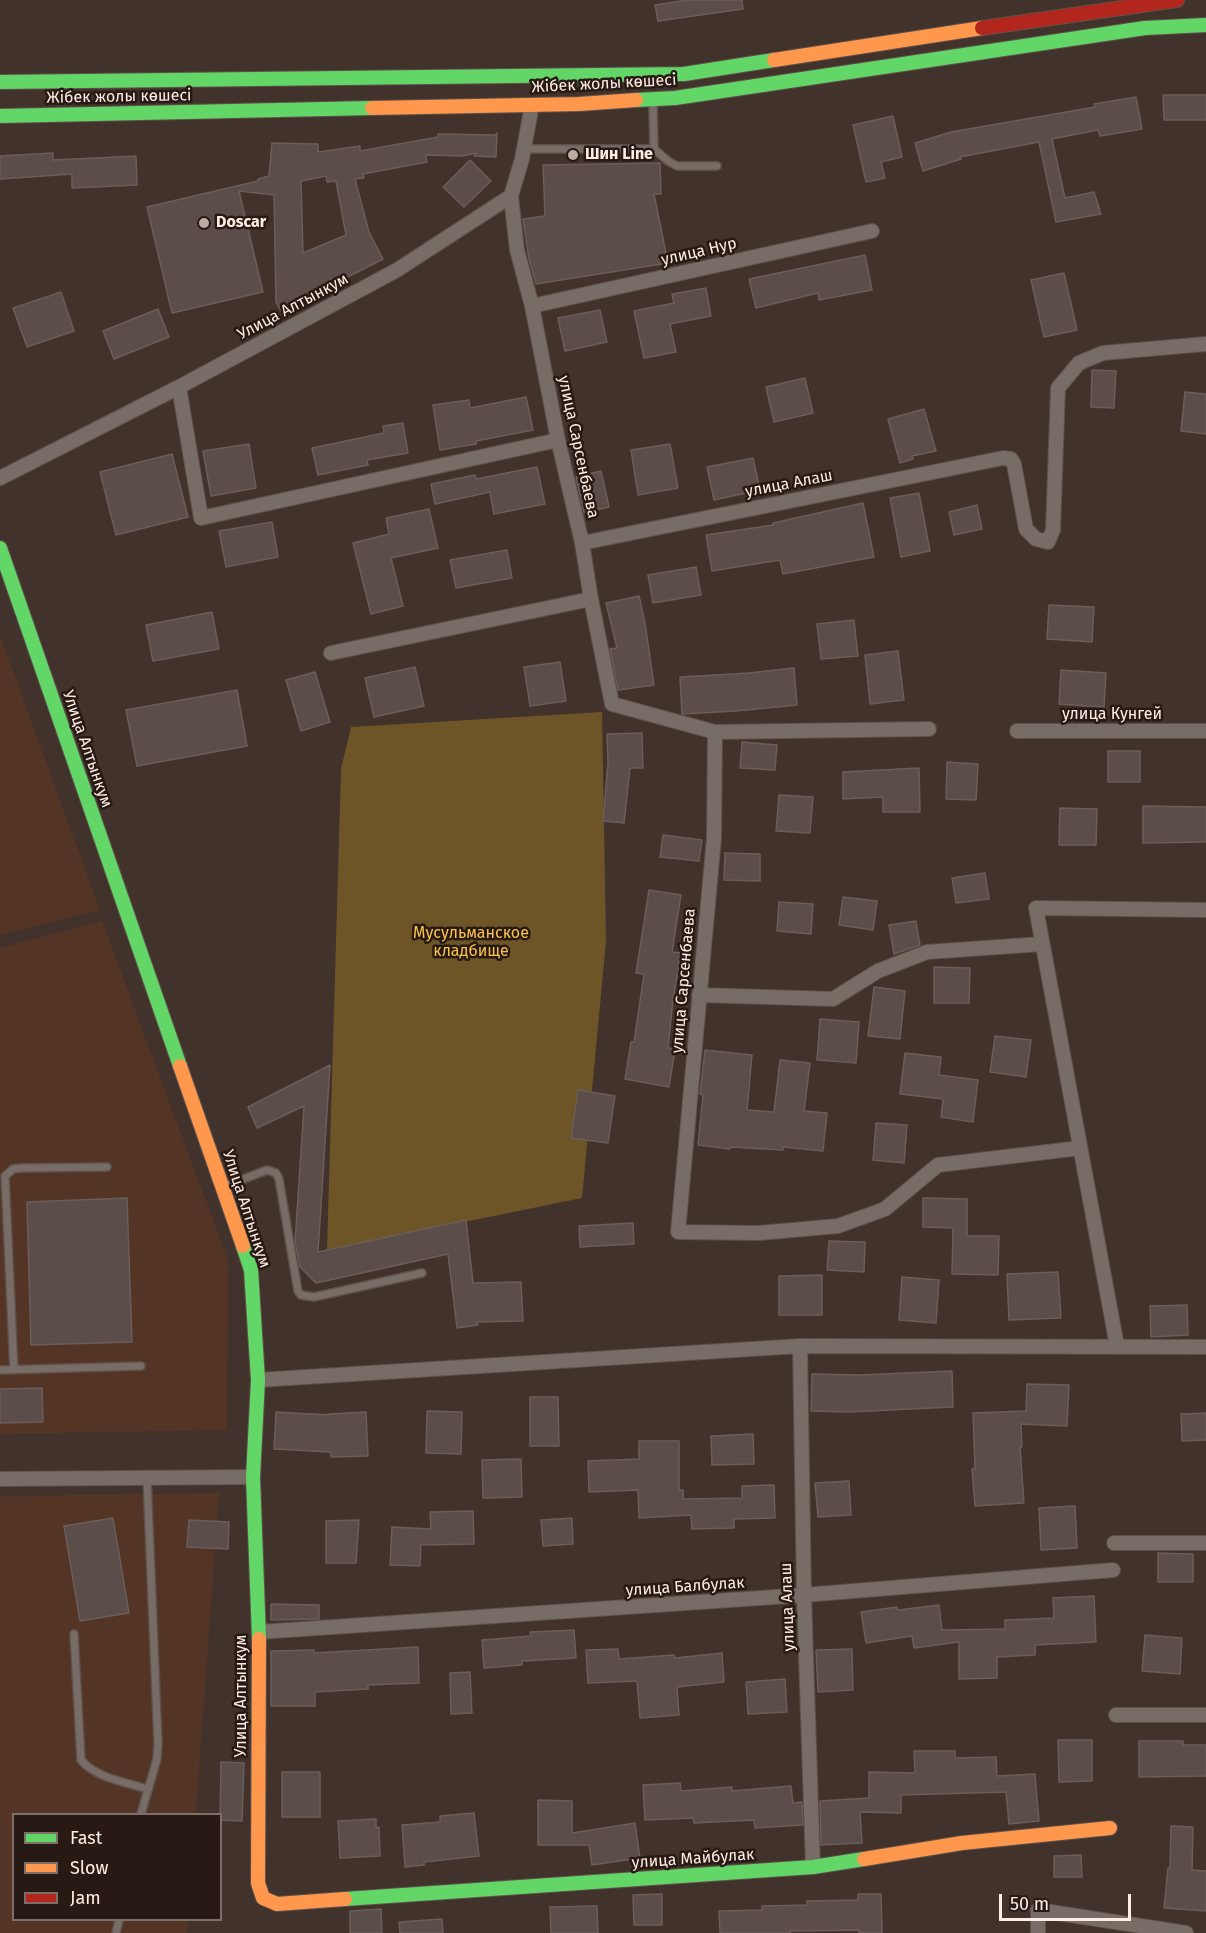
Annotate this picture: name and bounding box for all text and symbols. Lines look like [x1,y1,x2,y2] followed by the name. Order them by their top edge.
[531,71,677,97] street label: Жібек жолы көшесі
[46,86,192,108] street label: Жібек жолы көшесі
[585,145,653,165] place label: Шин Line
[566,148,580,162] marker: Шин Line
[216,213,266,233] place label: Doscar
[197,216,211,230] marker: Doscar
[659,234,739,270] street label: улица Нур
[234,270,352,344] street label: Улица Алтынкум
[553,374,603,520] street label: улица Сарсенбаева
[744,466,834,502] street label: улица Алаш
[58,688,116,810] street label: Улица Алтынкум
[1062,705,1162,725] street label: улица Кунгей
[668,908,700,1054] street label: улица Сарсенбаева
[413,924,529,962] park label: Мусульманское кладбище
[218,1148,274,1270] street label: Улица Алтынкум
[777,1562,799,1652] street label: улица Алаш
[625,1573,745,1601] street label: улица Балбулак
[232,1635,252,1757] street label: Улица Алтынкум
[12,1813,222,1921] legend
[70,1827,102,1849] text: Fast
[631,1845,755,1873] street label: улица Майбулак
[70,1857,108,1879] text: Slow
[1002,1882,1134,1920] scale bar
[70,1887,101,1909] text: Jam
[1010,1893,1049,1915] text: 50 m

